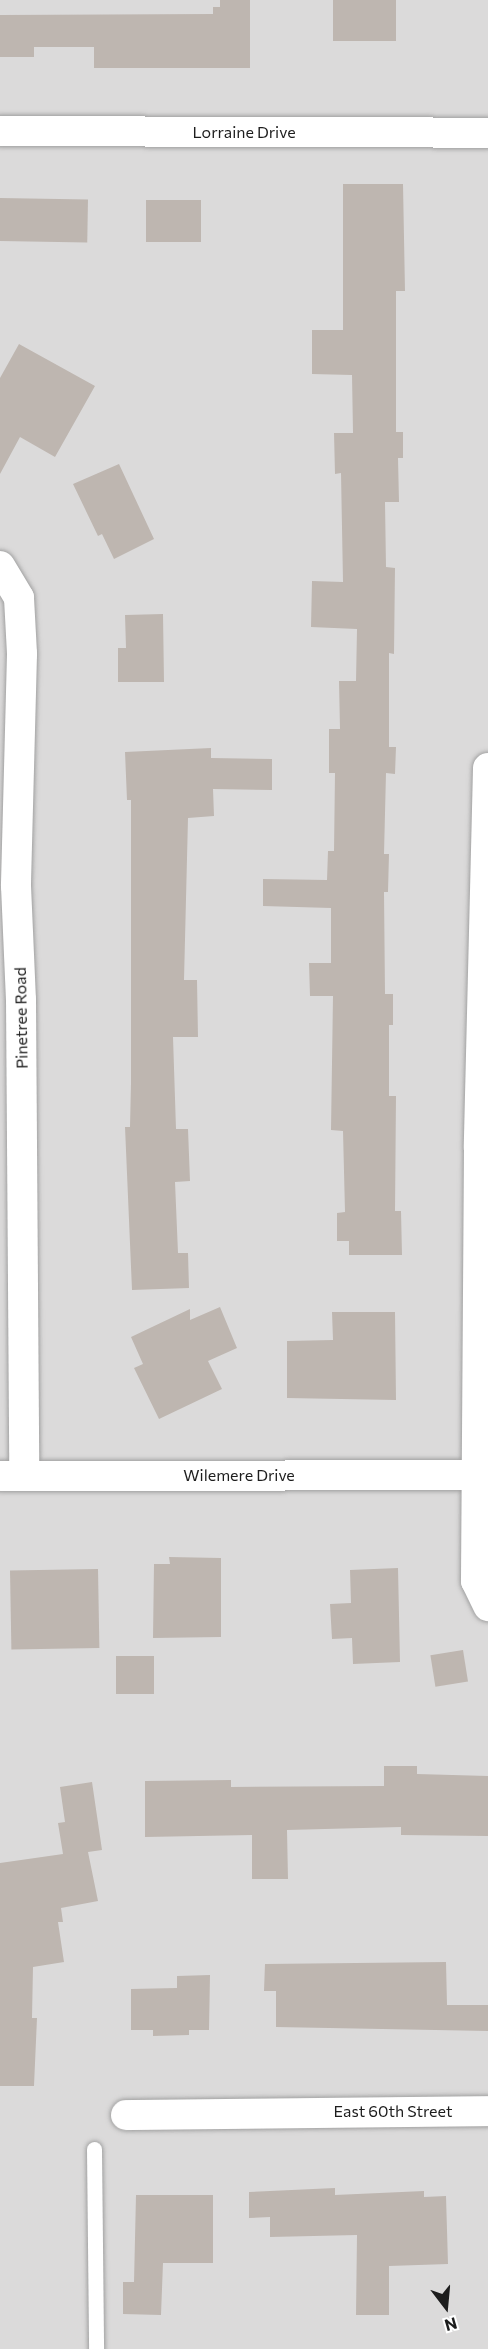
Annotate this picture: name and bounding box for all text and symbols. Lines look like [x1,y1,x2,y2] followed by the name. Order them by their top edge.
[192,122,296,142] street label: Lorraine Drive
[11,967,31,1069] street label: Pinetree Road
[183,1465,295,1485] street label: Wilemere Drive
[334,2101,452,2121] street label: East 60th Street
[416,2277,476,2337] north arrow
[443,2314,459,2336] text: N

